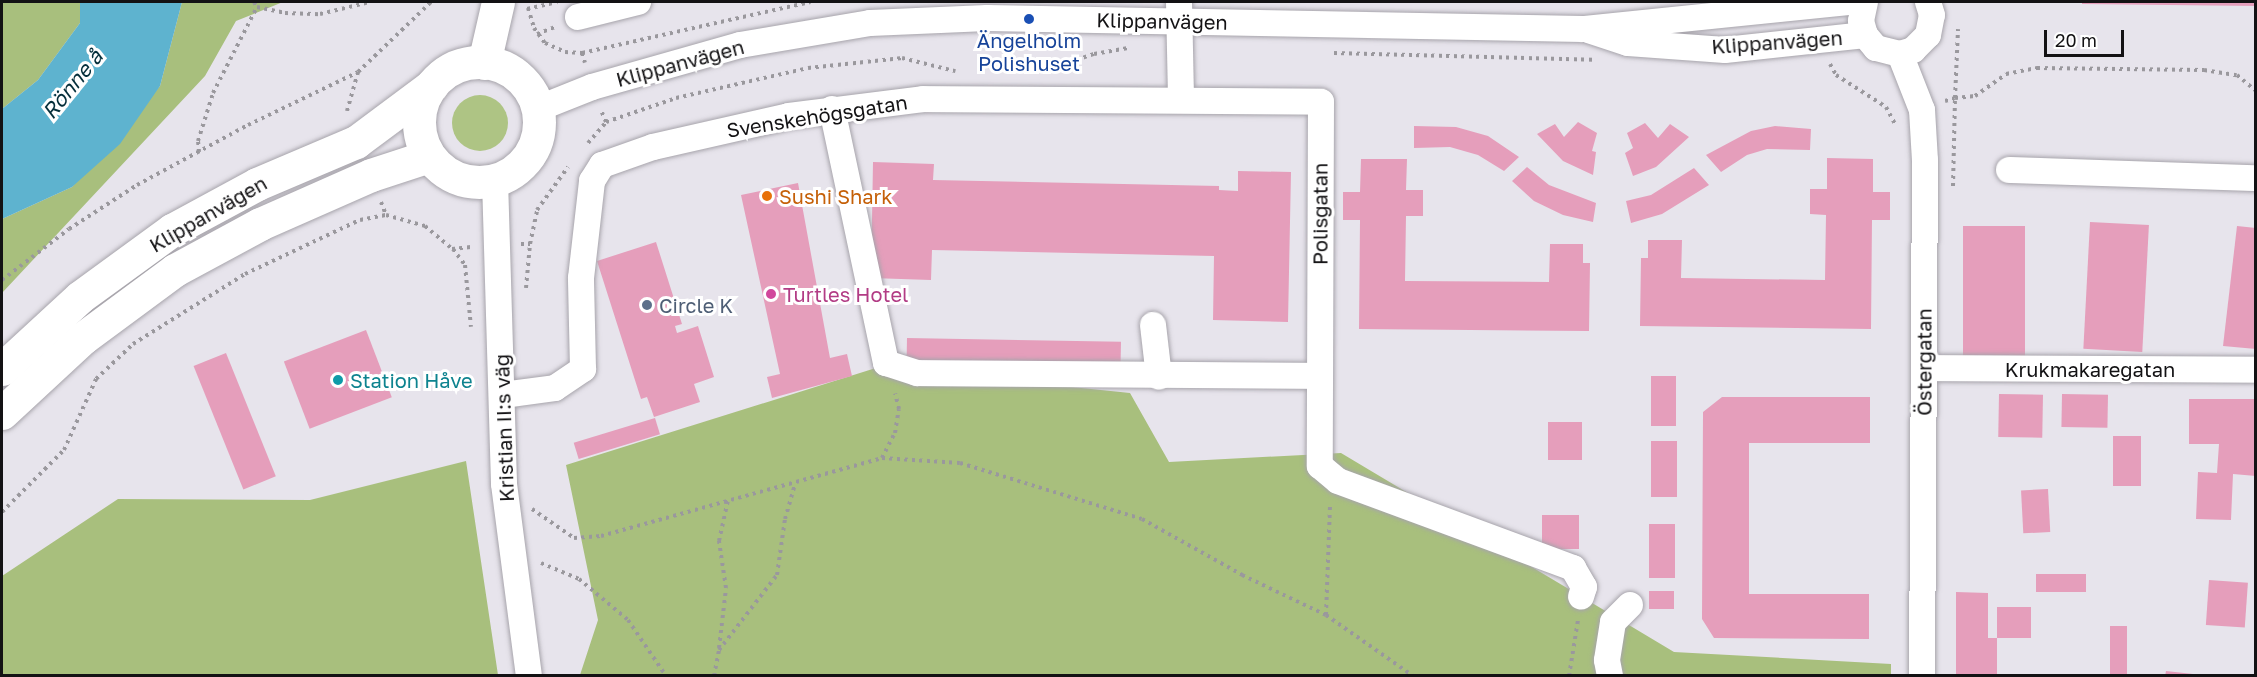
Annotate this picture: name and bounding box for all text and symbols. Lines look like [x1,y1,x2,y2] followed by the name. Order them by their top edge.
[1096,8,1228,34] street label: Klippanvägen
[1022,12,1036,26] marker: Ängelholm Polishuset
[2047,18,2126,56] scale bar
[1711,25,1843,59] street label: Klippanvägen
[977,28,1081,75] place label: Ängelholm Polishuset
[2055,29,2097,51] text: 20 m
[613,34,747,92] street label: Klippanvägen
[36,44,108,124] water label: Rönne å
[725,90,909,142] street label: Svenskehögsgatan
[1308,163,1332,265] street label: Polisgatan
[145,171,271,257] street label: Klippanvägen
[779,184,893,208] place label: Sushi Shark
[760,189,774,203] marker: Sushi Shark
[783,282,908,306] place label: Turtles Hotel
[764,287,778,301] marker: Turtles Hotel
[659,293,733,317] place label: Circle K
[640,298,654,312] marker: Circle K
[1912,308,1936,416] street label: Östergatan
[489,354,519,502] street label: Kristian II:s väg
[2005,357,2175,381] street label: Krukmakaregatan
[350,368,473,392] place label: Station Håve
[331,373,345,387] marker: Station Håve

